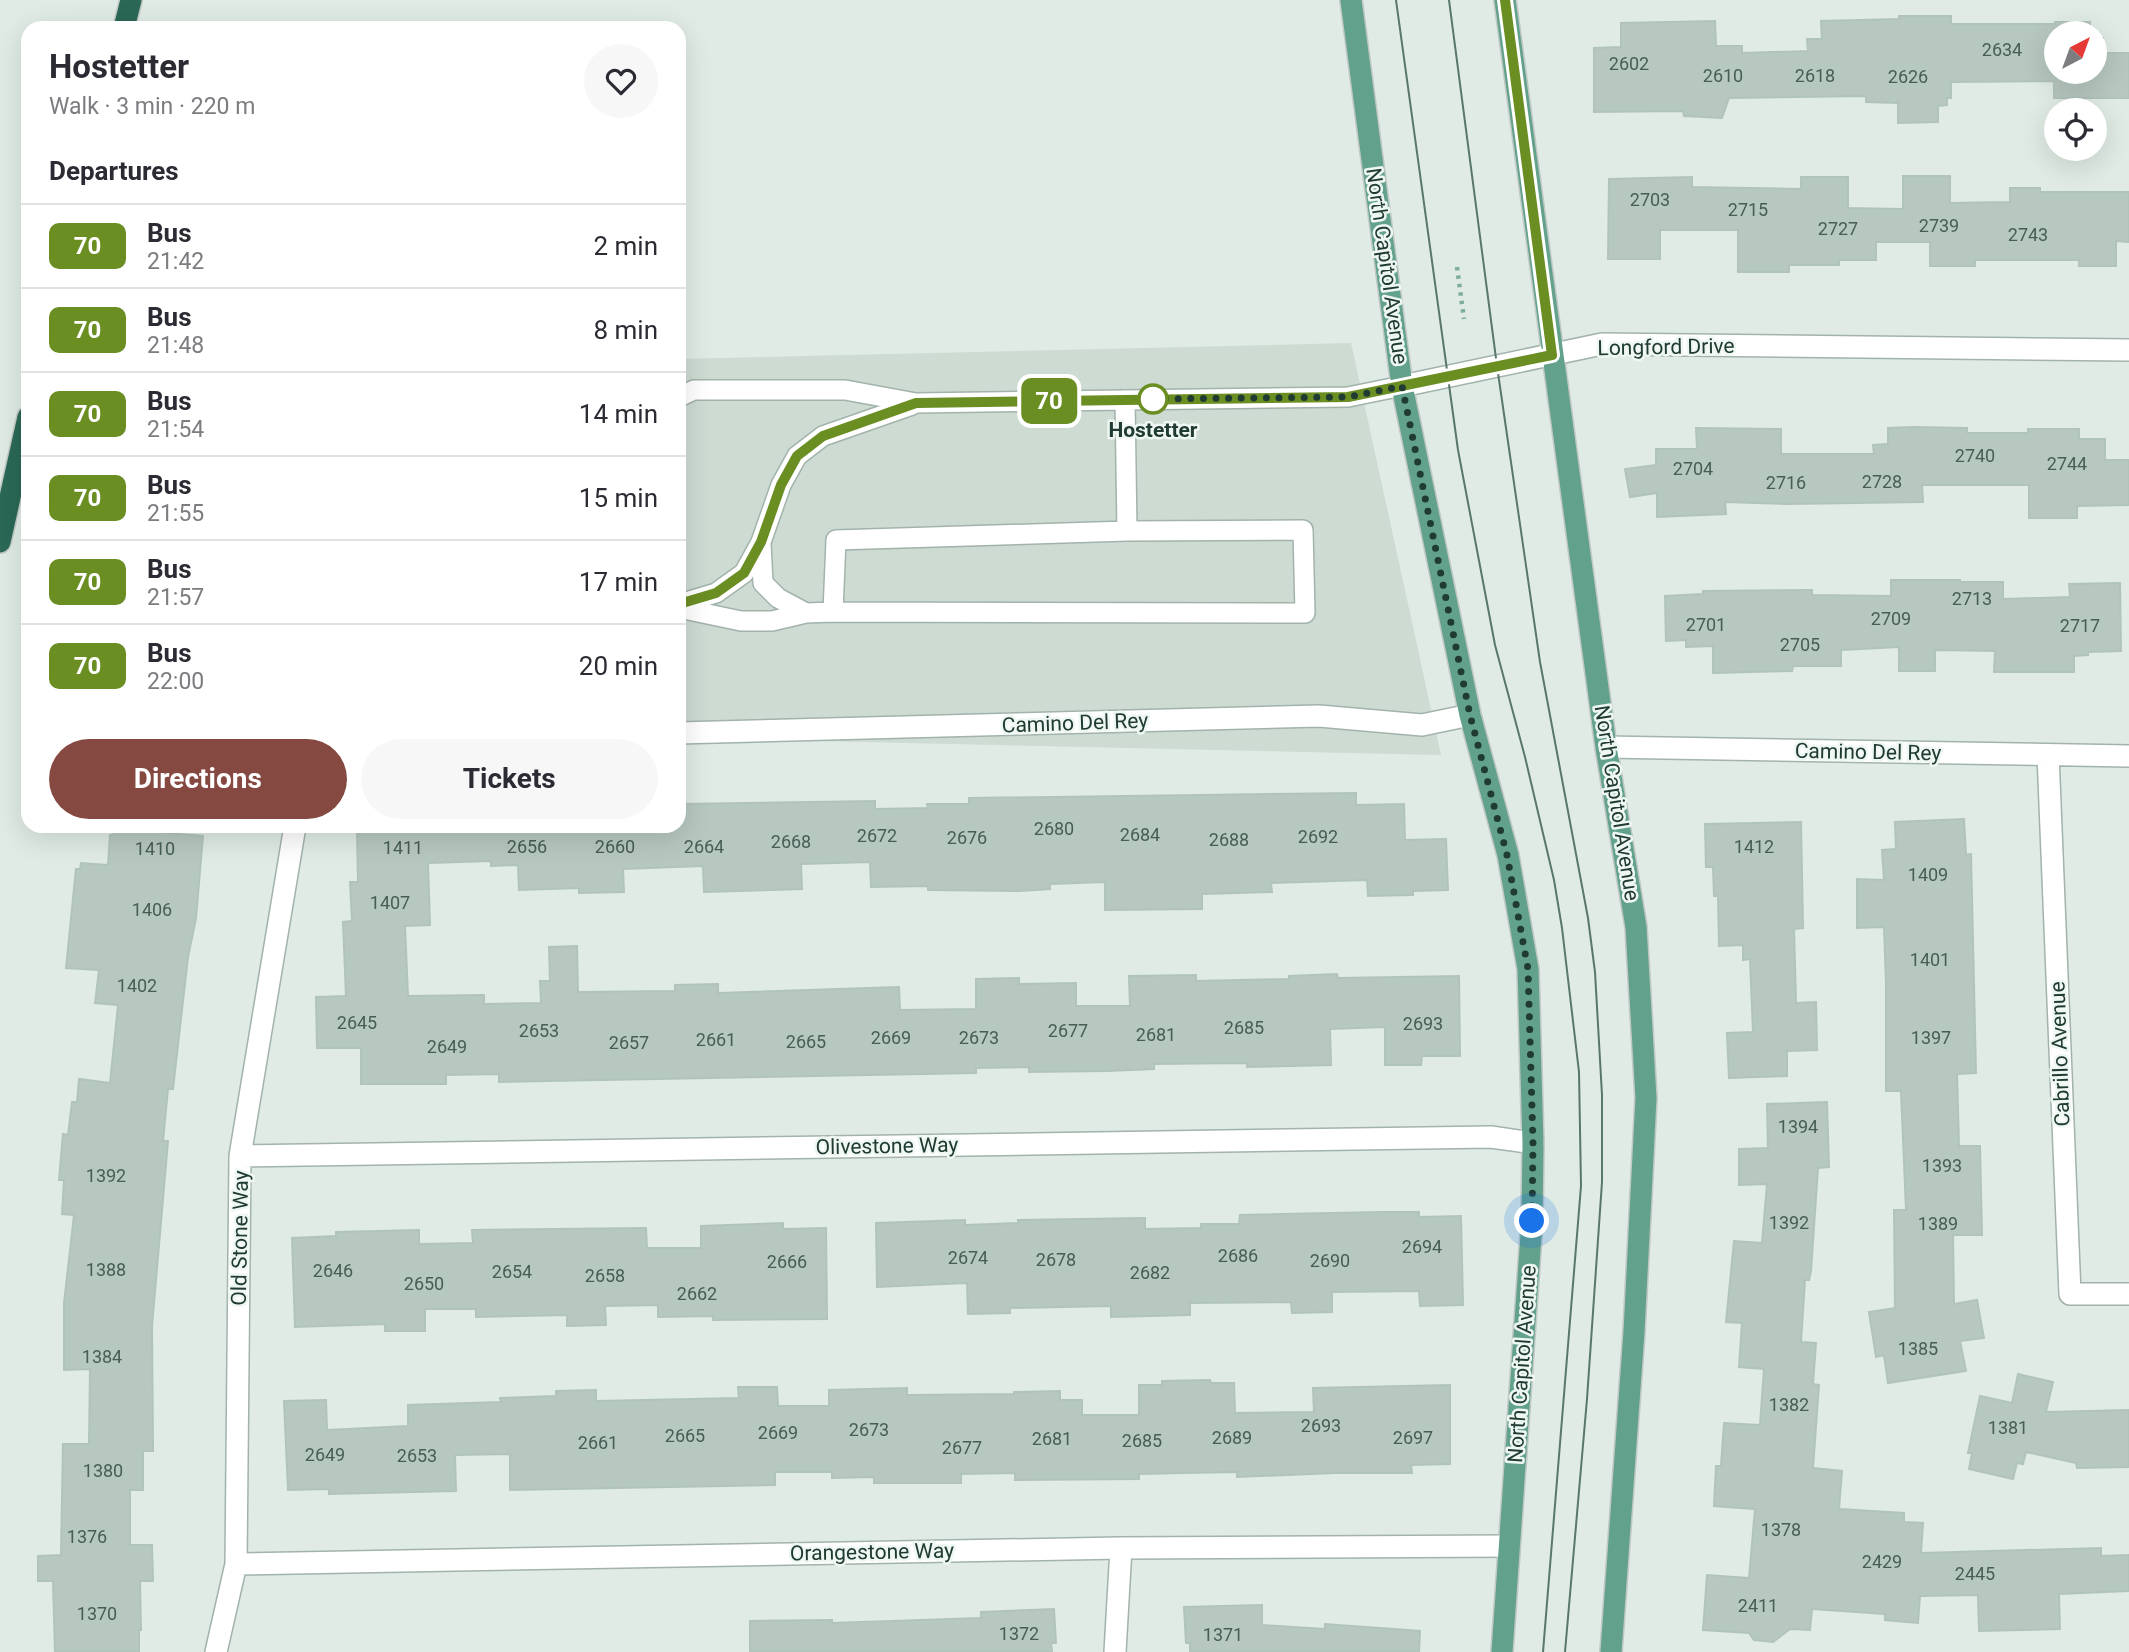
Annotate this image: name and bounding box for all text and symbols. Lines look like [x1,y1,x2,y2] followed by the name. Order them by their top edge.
[2044,21,2107,84] north arrow
[2044,21,2107,161] map controls
[1982,39,2022,60] house number: 2634
[584,44,658,118] button: heart
[49,47,189,86] text: Hostetter
[1609,53,1649,74] house number: 2602
[1703,65,1743,86] house number: 2610
[1795,65,1835,86] house number: 2618
[1888,66,1928,87] house number: 2626
[49,93,255,120] text: Walk · 3 min · 220 m
[2044,98,2107,161] button: locate
[49,156,179,186] text: Departures
[1361,166,1413,366] street label: North Capitol Avenue
[1630,189,1670,210] house number: 2703
[1728,199,1768,220] house number: 2715
[1919,215,1959,236] house number: 2739
[147,218,192,248] text: Bus
[1818,218,1858,239] house number: 2727
[2008,224,2048,245] house number: 2743
[593,231,658,261] text: 2 min
[74,232,101,260] text: 70
[147,248,204,275] text: 21:42
[147,302,192,332] text: Bus
[593,315,658,345] text: 8 min
[74,316,101,344] text: 70
[147,332,204,359] text: 21:48
[1597,334,1735,360] street label: Longford Drive
[1018,378,1080,424] line badge: 70
[1138,384,1168,414] marker: Hostetter
[147,386,192,416] text: Bus
[1035,387,1063,415] text: 70
[579,399,658,429] text: 14 min
[74,400,101,428] text: 70
[147,416,204,443] text: 21:54
[1108,418,1198,442] place label: Hostetter
[1955,445,1995,466] house number: 2740
[2047,453,2087,474] house number: 2744
[1673,458,1713,479] house number: 2704
[147,470,192,500] text: Bus
[1862,471,1902,492] house number: 2728
[1766,472,1806,493] house number: 2716
[579,483,658,513] text: 15 min
[74,484,101,512] text: 70
[147,500,204,527] text: 21:55
[147,554,192,584] text: Bus
[579,567,658,597] text: 17 min
[74,568,101,596] text: 70
[147,584,204,611] text: 21:57
[1952,588,1992,609] house number: 2713
[1871,608,1911,629] house number: 2709
[1686,614,1726,635] house number: 2701
[2060,615,2100,636] house number: 2717
[1780,634,1820,655] house number: 2705
[147,638,192,668] text: Bus
[579,651,658,681] text: 20 min
[74,652,101,680] text: 70
[147,668,204,695] text: 22:00
[1590,703,1644,903] street label: North Capitol Avenue
[1001,708,1149,738] street label: Camino Del Rey
[49,739,347,819] button: Directions
[361,739,658,819] button: Tickets
[1795,739,1942,765] street label: Camino Del Rey
[1034,818,1074,839] house number: 2680
[1120,824,1160,845] house number: 2684
[857,825,897,846] house number: 2672
[1298,826,1338,847] house number: 2692
[947,827,987,848] house number: 2676
[1209,829,1249,850] house number: 2688
[771,831,811,852] house number: 2668
[507,836,547,857] house number: 2656
[595,836,635,857] house number: 2660
[684,836,724,857] house number: 2664
[1734,836,1774,857] house number: 1412
[383,837,423,858] house number: 1411
[135,838,175,859] house number: 1410
[1908,864,1948,885] house number: 1409
[370,892,410,913] house number: 1407
[132,899,172,920] house number: 1406
[1910,949,1950,970] house number: 1401
[117,975,157,996] house number: 1402
[2045,981,2075,1127] street label: Cabrillo Avenue
[337,1012,377,1033] house number: 2645
[1403,1013,1443,1034] house number: 2693
[1224,1017,1264,1038] house number: 2685
[519,1020,559,1041] house number: 2653
[1048,1020,1088,1041] house number: 2677
[1136,1024,1176,1045] house number: 2681
[871,1027,911,1048] house number: 2669
[959,1027,999,1048] house number: 2673
[1911,1027,1951,1048] house number: 1397
[696,1029,736,1050] house number: 2661
[786,1031,826,1052] house number: 2665
[609,1032,649,1053] house number: 2657
[427,1036,467,1057] house number: 2649
[1778,1116,1818,1137] house number: 1394
[815,1133,959,1159] street label: Olivestone Way
[1922,1155,1962,1176] house number: 1393
[86,1165,126,1186] house number: 1392
[227,1170,253,1306] street label: Old Stone Way
[1514,1203,1549,1238] your location
[1769,1212,1809,1233] house number: 1392
[1918,1213,1958,1234] house number: 1389
[1402,1236,1442,1257] house number: 2694
[1218,1245,1258,1266] house number: 2686
[948,1247,988,1268] house number: 2674
[1036,1249,1076,1270] house number: 2678
[1310,1250,1350,1271] house number: 2690
[767,1251,807,1272] house number: 2666
[86,1259,126,1280] house number: 1388
[313,1260,353,1281] house number: 2646
[492,1261,532,1282] house number: 2654
[1130,1262,1170,1283] house number: 2682
[1503,1264,1541,1464] street label: North Capitol Avenue
[585,1265,625,1286] house number: 2658
[404,1273,444,1294] house number: 2650
[677,1283,717,1304] house number: 2662
[1898,1338,1938,1359] house number: 1385
[82,1346,122,1367] house number: 1384
[1769,1394,1809,1415] house number: 1382
[1301,1415,1341,1436] house number: 2693
[1988,1417,2028,1438] house number: 1381
[849,1419,889,1440] house number: 2673
[758,1422,798,1443] house number: 2669
[665,1425,705,1446] house number: 2665
[1212,1427,1252,1448] house number: 2689
[1393,1427,1433,1448] house number: 2697
[1032,1428,1072,1449] house number: 2681
[1122,1430,1162,1451] house number: 2685
[578,1432,618,1453] house number: 2661
[942,1437,982,1458] house number: 2677
[305,1444,345,1465] house number: 2649
[397,1445,437,1466] house number: 2653
[83,1460,123,1481] house number: 1380
[1761,1519,1801,1540] house number: 1378
[67,1526,107,1547] house number: 1376
[790,1539,954,1565] street label: Orangestone Way
[1862,1551,1902,1572] house number: 2429
[1955,1563,1995,1584] house number: 2445
[1738,1595,1778,1616] house number: 2411
[77,1603,117,1624] house number: 1370
[999,1623,1039,1644] house number: 1372
[1203,1624,1243,1645] house number: 1371

